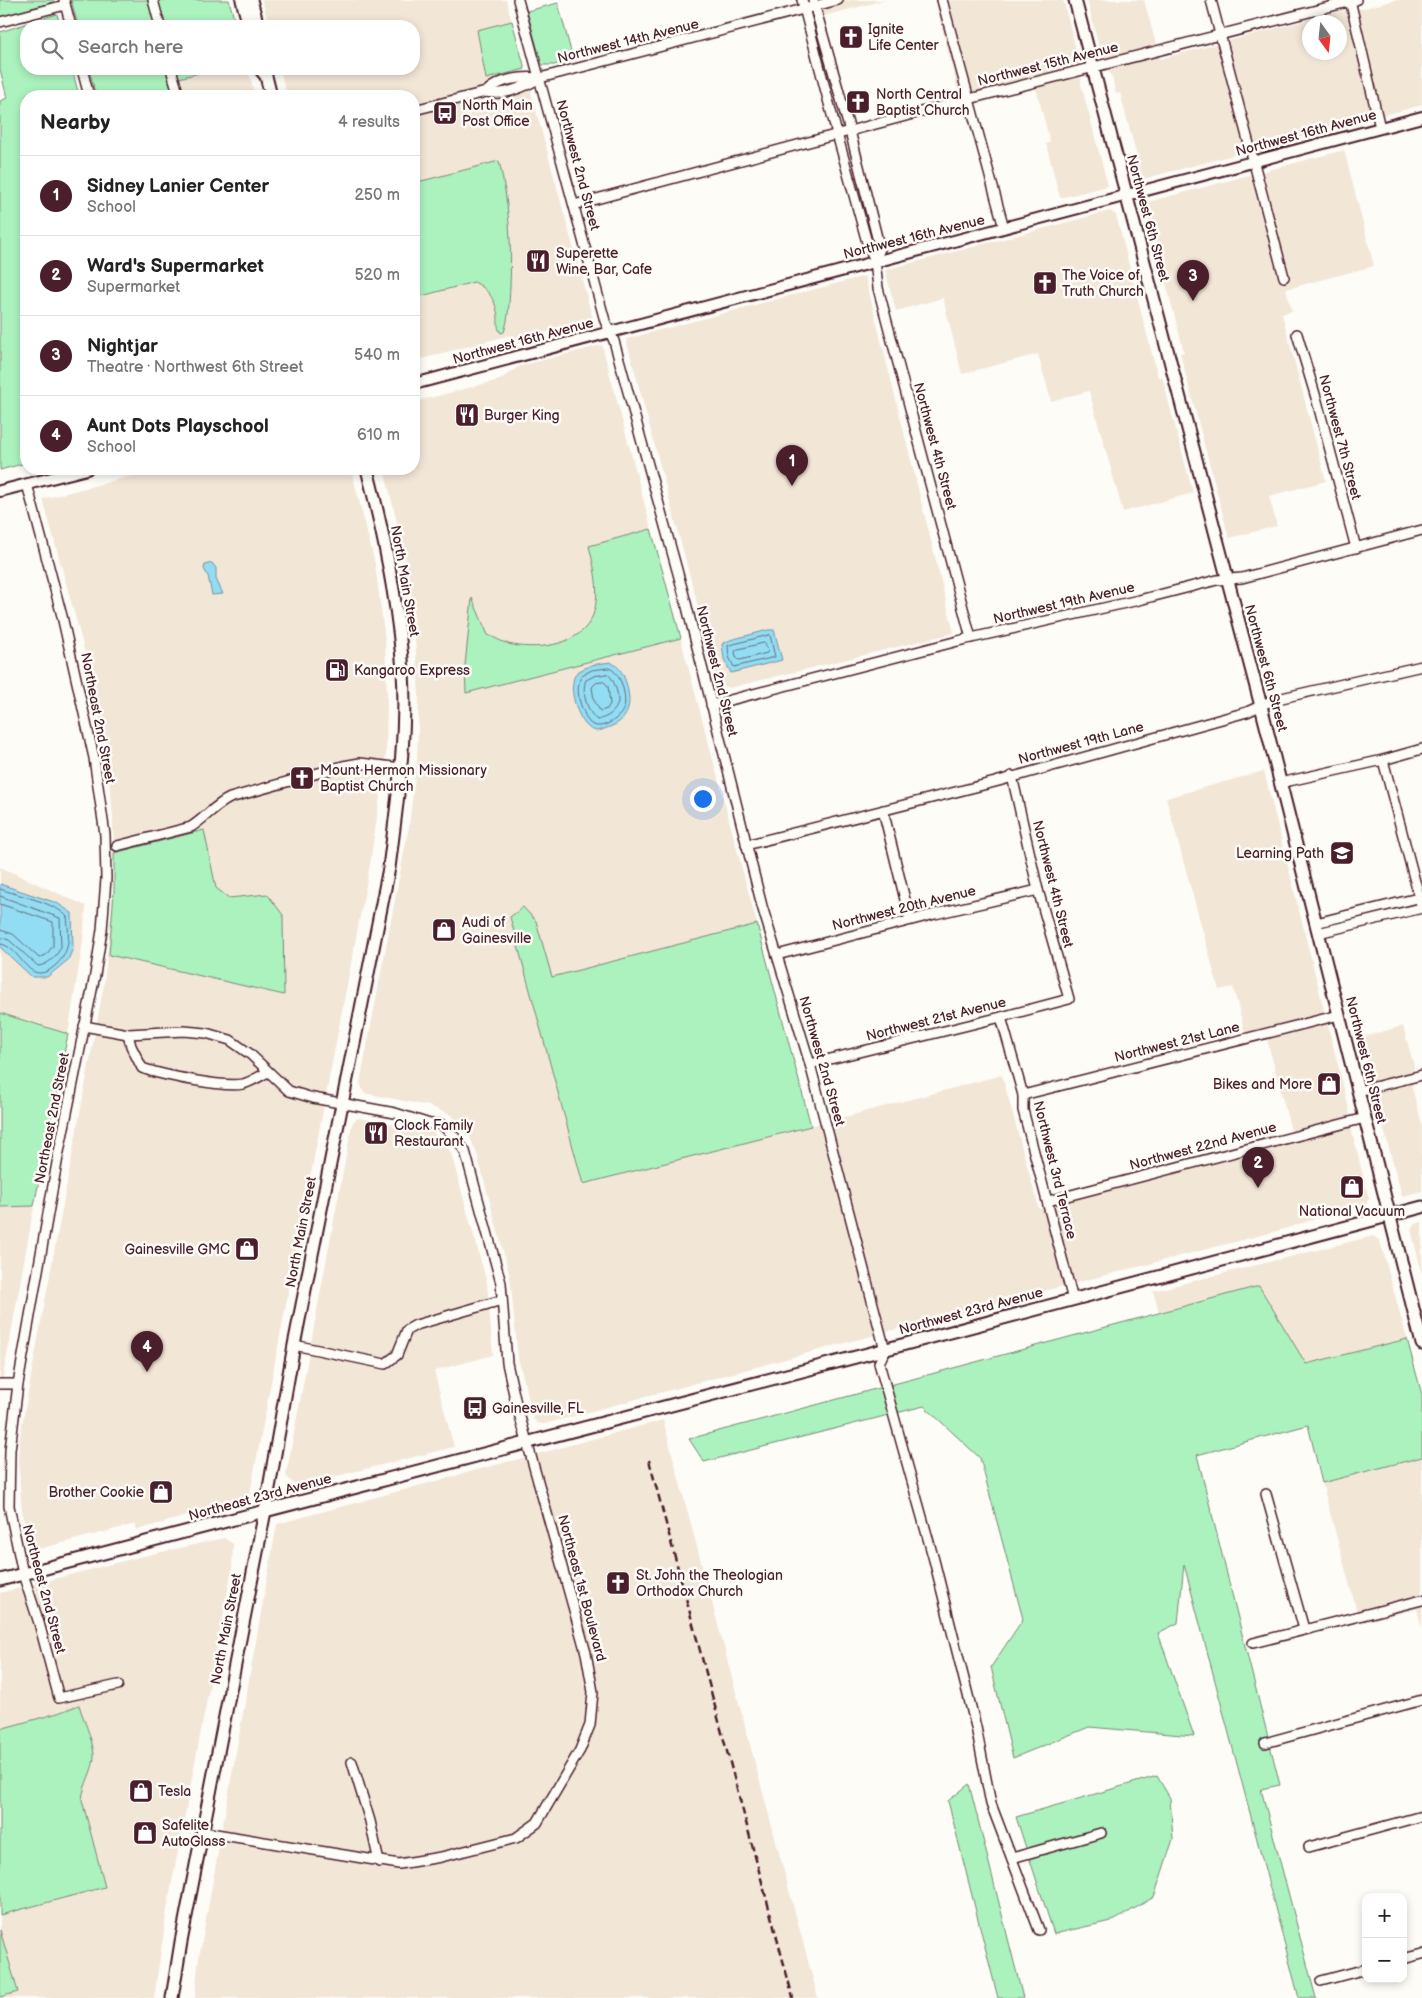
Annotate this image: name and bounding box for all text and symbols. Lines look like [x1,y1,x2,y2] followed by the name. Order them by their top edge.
[556,15,700,67] street label: Northwest 14th Avenue
[1302,15,1347,60] north arrow
[20,20,420,75] search box
[868,21,940,54] place label: Ignite Life Center
[838,24,864,50] church icon: Ignite Life Center
[38,34,66,62] icon: search
[78,36,183,59] text: Search here
[976,38,1120,90] street label: Northwest 15th Avenue
[876,86,970,119] place label: North Central Baptist Church
[845,89,871,115] church icon: North Central Baptist Church
[462,97,533,130] place label: North Main Post Office
[552,98,604,233] street label: Northwest 2nd Street
[432,100,458,126] bus stop icon: North Main Post Office
[1234,106,1378,160] street label: Northwest 16th Avenue
[40,110,110,135] text: Nearby
[338,113,400,132] text: 4 results
[1123,153,1173,284] street label: Northwest 6th Street
[87,175,269,198] text: Sidney Lanier Center
[53,186,59,205] text: 1
[354,186,400,205] text: 250 m
[87,198,136,217] text: School
[842,211,986,263] street label: Northwest 16th Avenue
[556,245,652,278] place label: Superette Wine, Bar, Cafe
[525,248,551,274] restaurant icon: Superette Wine, Bar, Cafe
[87,255,264,278] text: Ward's Supermarket
[1177,260,1209,301] pin: 3
[51,266,61,285] text: 2
[354,266,400,285] text: 520 m
[1062,267,1144,300] place label: The Voice of Truth Church
[1032,270,1058,296] church icon: The Voice of Truth Church
[87,278,180,297] text: Supermarket
[451,314,595,368] street label: Northwest 16th Avenue
[87,335,158,358] text: Nightjar
[51,346,61,365] text: 3
[354,346,400,365] text: 540 m
[87,358,303,377] text: Theatre · Northwest 6th Street
[1315,373,1365,502] street label: Northwest 7th Street
[910,381,960,512] street label: Northwest 4th Street
[454,402,480,428] restaurant icon: Burger King
[484,407,560,424] place label: Burger King
[87,415,269,438] text: Aunt Dots Playschool
[51,426,61,445] text: 4
[357,426,400,445] text: 610 m
[87,438,136,457] text: School
[776,445,808,486] pin: 1
[387,524,423,639] street label: North Main Street
[992,578,1136,628] street label: Northwest 19th Avenue
[1241,603,1291,734] street label: Northwest 6th Street
[693,604,742,739] street label: Northwest 2nd Street
[77,651,119,786] street label: Northeast 2nd Street
[324,657,350,683] fuel station icon: Kangaroo Express
[354,662,470,679] place label: Kangaroo Express
[1016,718,1146,768] street label: Northwest 19th Lane
[320,762,487,795] place label: Mount Hermon Missionary Baptist Church
[289,765,315,791] church icon: Mount Hermon Missionary Baptist Church
[690,786,716,812] your location
[1029,819,1077,950] street label: Northwest 4th Street
[1329,840,1355,866] school or university icon: Learning Path
[1236,845,1324,862] place label: Learning Path
[830,882,978,934] street label: Northwest 20th Avenue
[462,914,531,947] place label: Audi of Gainesville
[431,917,457,943] shop icon: Audi of Gainesville
[864,993,1008,1045] street label: Northwest 21st Avenue
[795,994,849,1129] street label: Northwest 2nd Street
[1342,995,1390,1126] street label: Northwest 6th Street
[1113,1018,1241,1066] street label: Northwest 21st Lane
[31,1050,73,1185] street label: Northeast 2nd Street
[1316,1071,1342,1097] shop icon: Bikes and More
[1213,1076,1312,1093] place label: Bikes and More
[1030,1099,1080,1241] street label: Northwest 3rd Terrace
[394,1117,474,1150] place label: Clock Family Restaurant
[1128,1118,1278,1174] street label: Northwest 22nd Avenue
[363,1120,389,1146] restaurant icon: Clock Family Restaurant
[1242,1147,1274,1188] pin: 2
[282,1174,320,1289] street label: North Main Street
[1339,1174,1365,1200] shop icon: National Vacuum
[1299,1203,1405,1220] place label: National Vacuum
[234,1236,260,1262] shop icon: Gainesville GMC
[124,1241,230,1258] place label: Gainesville GMC
[897,1284,1045,1338] street label: Northwest 23rd Avenue
[131,1331,163,1372] pin: 4
[462,1395,488,1421] bus stop icon: Gainesville, FL
[492,1400,584,1417] place label: Gainesville, FL
[187,1470,333,1524] street label: Northeast 23rd Avenue
[148,1479,174,1505] shop icon: Brother Cookie
[48,1484,144,1501] place label: Brother Cookie
[554,1513,610,1663] street label: Northeast 1st Boulevard
[19,1523,70,1656] street label: Northeast 2nd Street
[636,1567,783,1600] place label: St. John the Theologian Orthodox Church
[605,1570,631,1596] church icon: St. John the Theologian Orthodox Church
[207,1571,245,1686] street label: North Main Street
[128,1778,154,1804] shop icon: Tesla
[158,1783,191,1800] place label: Tesla
[162,1817,225,1850] place label: Safelite AutoGlass
[132,1820,158,1846] shop icon: Safelite AutoGlass
[1362,1893,1407,1983] map controls
[1362,1893,1407,1938] button: +
[1362,1938,1407,1983] button: −

